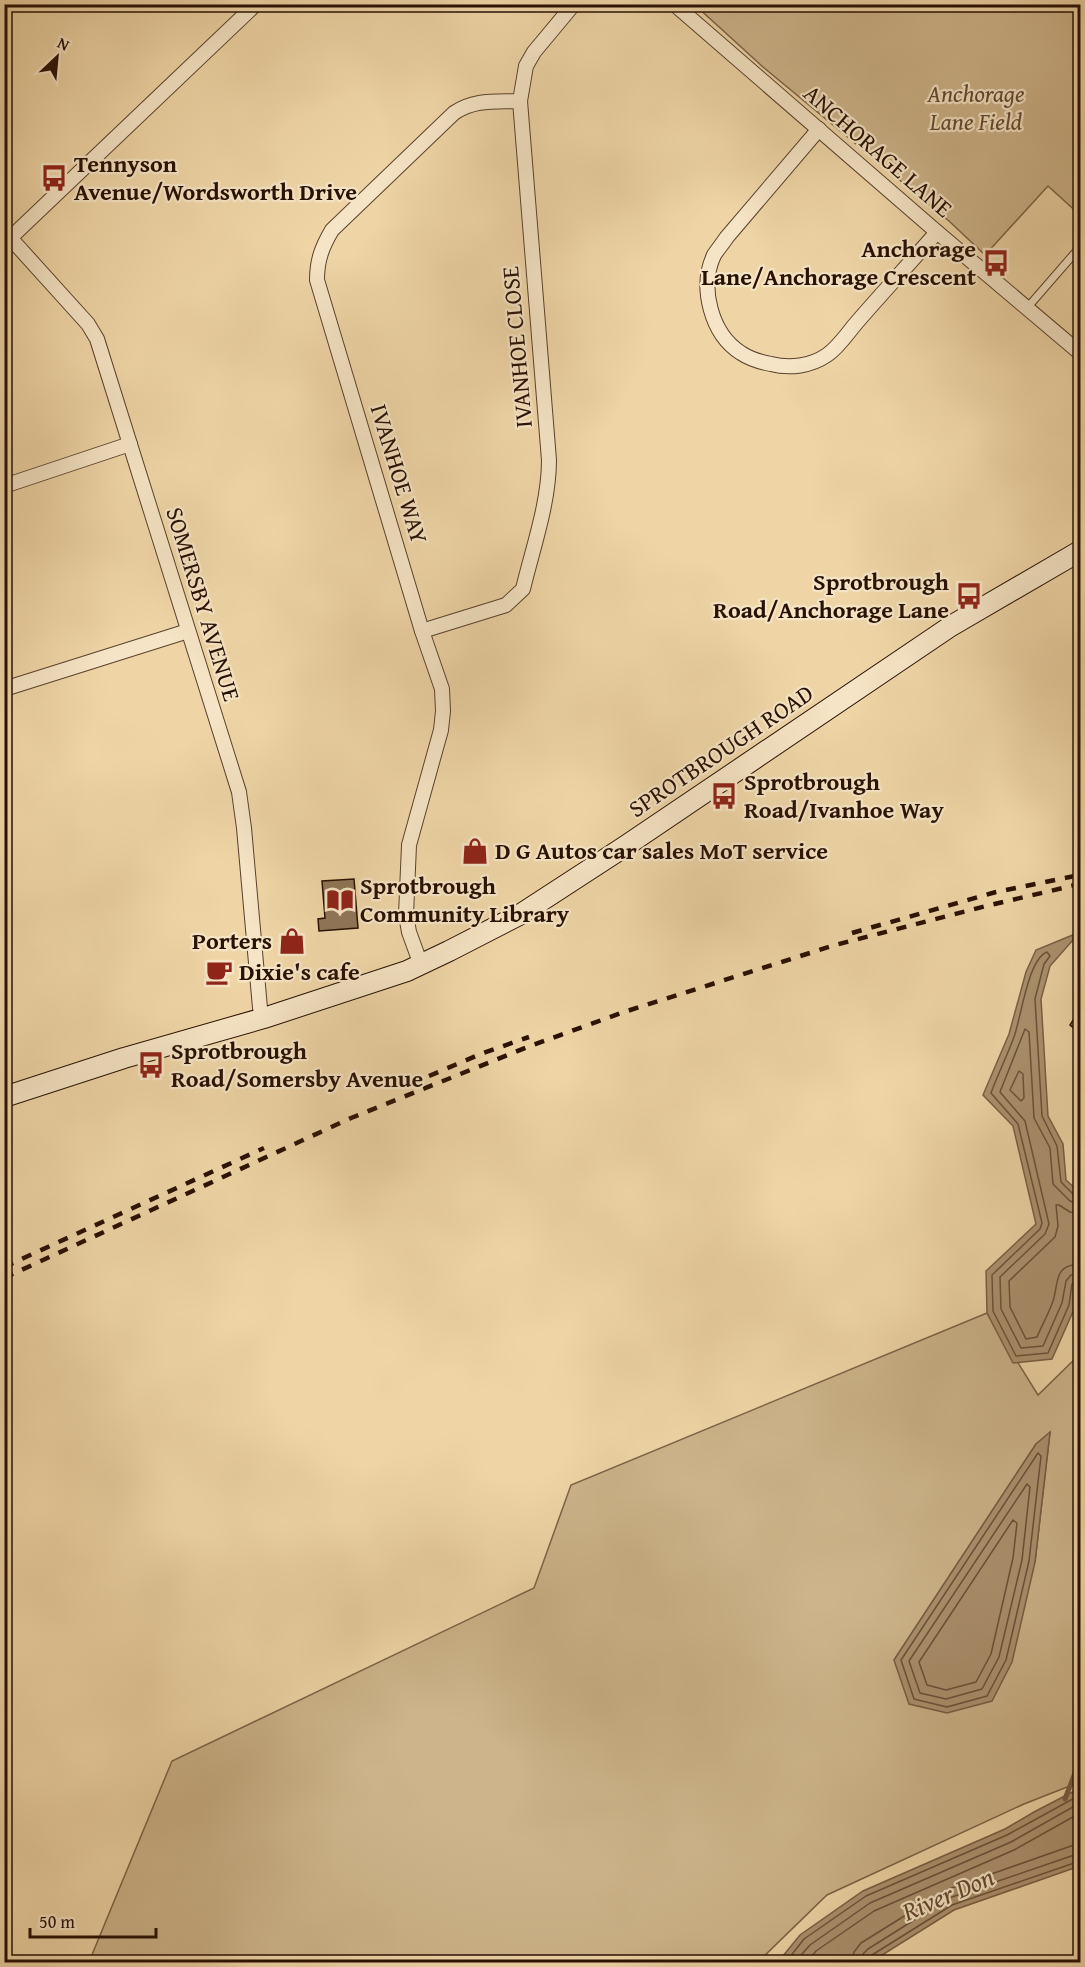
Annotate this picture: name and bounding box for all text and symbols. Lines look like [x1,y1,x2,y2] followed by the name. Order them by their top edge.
[27,27,87,87] north arrow
[54,30,74,57] text: N
[796,76,961,225] street label: ANCHORAGE LANE
[926,76,1025,139] park label: Anchorage Lane Field
[74,146,357,209] place label: Tennyson Avenue/Wordsworth Drive
[39,163,69,193] bus stop icon: Tennyson Avenue/Wordsworth Drive
[701,231,976,294] place label: Anchorage Lane/Anchorage Crescent
[981,248,1011,278] bus stop icon: Anchorage Lane/Anchorage Crescent
[492,265,541,429] street label: IVANHOE CLOSE
[362,400,437,548] street label: IVANHOE WAY
[157,503,250,705] street label: SOMERSBY AVENUE
[713,564,949,627] place label: Sprotbrough Road/Anchorage Lane
[954,581,984,611] bus stop icon: Sprotbrough Road/Anchorage Lane
[621,676,820,826] street label: SPROTBROUGH ROAD
[744,764,944,827] place label: Sprotbrough Road/Ivanhoe Way
[709,781,739,811] bus stop icon: Sprotbrough Road/Ivanhoe Way
[495,833,828,868] place label: D G Autos car sales MoT service
[460,836,490,866] shop icon: D G Autos car sales MoT service
[360,868,570,931] place label: Sprotbrough Community Library
[325,885,355,915] library icon: Sprotbrough Community Library
[192,923,272,958] place label: Porters
[277,926,307,956] shop icon: Porters
[239,954,360,989] place label: Dixie's cafe
[204,957,234,987] cafe icon: Dixie's cafe
[171,1033,424,1096] place label: Sprotbrough Road/Somersby Avenue
[136,1050,166,1080] bus stop icon: Sprotbrough Road/Somersby Avenue
[895,1857,1000,1931] water label: River Don
[30,1901,156,1939] scale bar
[39,1908,75,1935] text: 50 m

